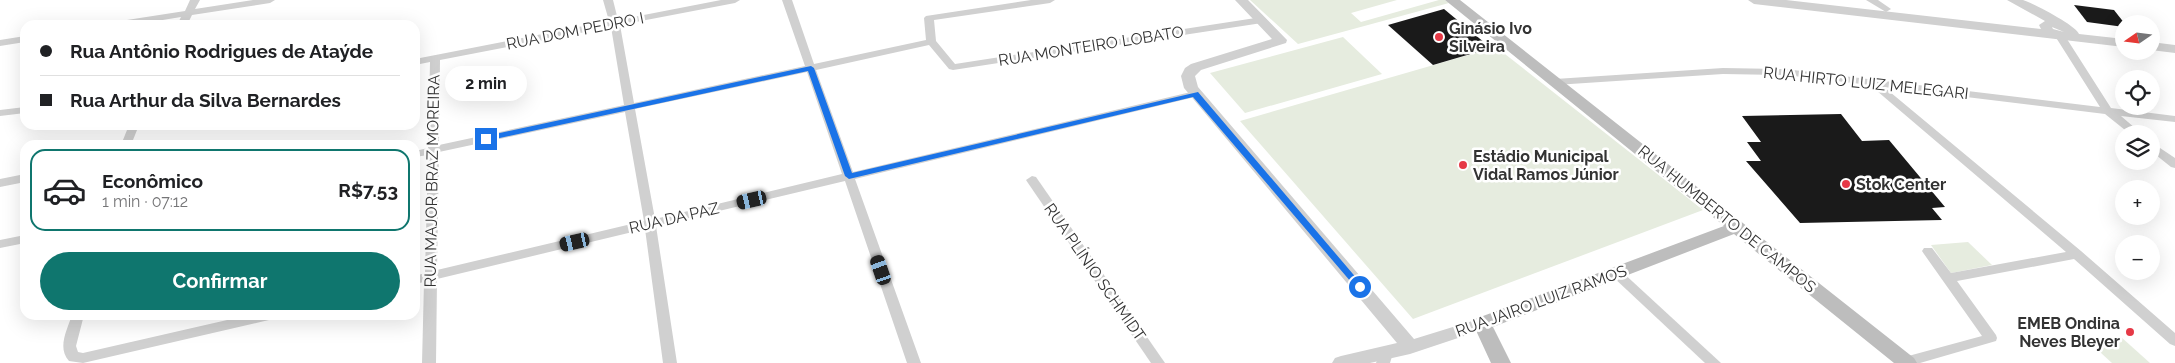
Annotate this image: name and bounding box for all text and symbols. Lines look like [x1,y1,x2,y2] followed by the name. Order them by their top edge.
[505,8,645,54] street label: RUA DOM PEDRO I
[2115,15,2160,60] north arrow
[2115,15,2160,280] map controls
[1449,19,1532,56] place label: Ginásio Ivo Silveira
[997,22,1185,70] street label: RUA MONTEIRO LOBATO
[1433,31,1445,43] marker: Ginásio Ivo Silveira
[70,40,373,62] text: Rua Antônio Rodrigues de Ataýde
[1762,63,1970,103] street label: RUA HIRTO LUIZ MELEGARI
[445,66,527,102] callout: 2 min
[2115,70,2160,115] button: locate
[421,74,443,288] street label: RUA MAJOR BRAZ MOREIRA
[465,74,507,93] text: 2 min
[70,89,341,111] text: Rua Arthur da Silva Bernardes
[2115,125,2160,170] button: layers
[475,128,497,150] route end
[1634,141,1820,297] street label: RUA HUMBERTO DE CAMPOS
[1473,147,1619,184] place label: Estádio Municipal Vidal Ramos Júnior
[1457,159,1469,171] marker: Estádio Municipal Vidal Ramos Júnior
[42,168,87,213] icon: car
[102,170,203,192] text: Econômico
[1856,175,1946,194] place label: Stok Center
[1840,178,1852,190] marker: Stok Center
[338,179,398,201] text: R$7.53
[2115,180,2160,225] button: +
[735,189,768,211] car
[102,192,188,211] text: 1 min · 07:12
[627,198,721,238] street label: RUA DA PAZ
[1040,199,1151,345] street label: RUA PLÍNIO SCHMIDT
[558,231,591,253] car
[2115,235,2160,280] button: −
[40,252,400,310] button: Confirmar
[869,253,892,287] car
[1453,261,1629,341] street label: RUA JAIRO LUIZ RAMOS
[1349,276,1371,298] route start
[2017,314,2120,351] place label: EMEB Ondina Neves Bleyer
[2124,326,2136,338] marker: EMEB Ondina Neves Bleyer

